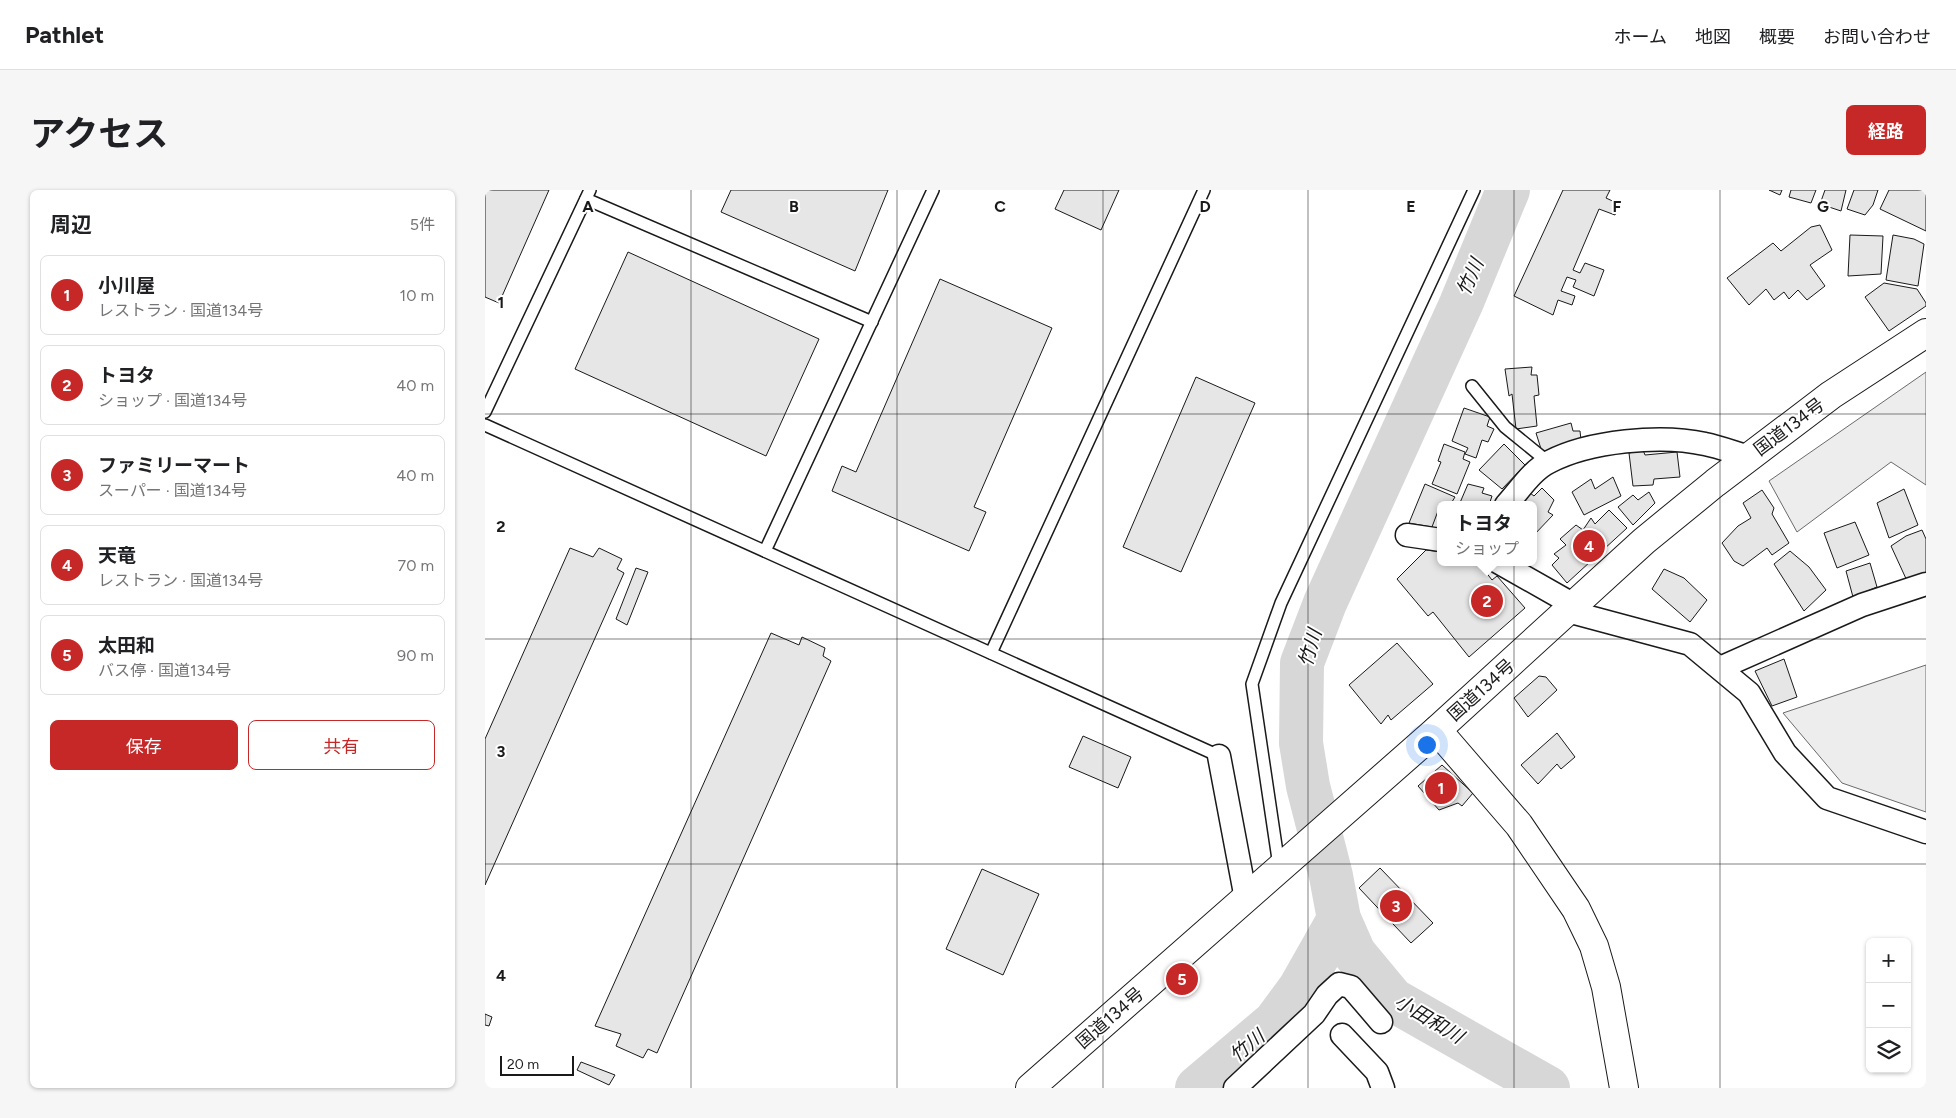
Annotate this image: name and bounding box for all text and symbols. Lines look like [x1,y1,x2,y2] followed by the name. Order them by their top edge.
[25,20,104,49] text: Pathlet
[1614,26,1667,48] text: ホーム
[1695,26,1731,48] text: 地図
[1759,26,1795,48] text: 概要
[1823,26,1931,48] text: お問い合わせ
[1846,105,1926,155] button: 経路
[30,113,168,155] text: アクセス
[582,197,594,216] text: A
[789,197,799,216] text: B
[994,197,1006,216] text: C
[1199,197,1211,216] text: D
[1406,197,1416,216] text: E
[1613,197,1622,216] text: F
[1817,197,1829,216] text: G
[50,212,92,237] text: 周辺
[410,215,435,234] text: 5件
[1452,253,1489,299] water label: 竹川
[98,274,155,297] text: 小川屋
[64,286,70,305] text: 1
[400,286,434,305] text: 10 m
[498,293,504,312] text: 1
[98,301,263,320] text: レストラン · 国道134号
[98,364,155,387] text: トヨタ
[62,376,72,395] text: 2
[396,376,434,395] text: 40 m
[98,391,247,410] text: ショップ · 国道134号
[1749,393,1829,461] street label: 国道134号
[98,454,250,477] text: ファミリーマート
[63,466,71,485] text: 3
[396,466,434,485] text: 40 m
[98,481,247,500] text: スーパー · 国道134号
[1437,501,1537,566] popup
[1455,512,1512,535] text: トヨタ
[496,517,506,536] text: 2
[1573,527,1605,565] pin: 4
[1455,539,1519,558] text: ショップ
[98,544,136,567] text: 天竜
[62,556,72,575] text: 4
[398,556,434,575] text: 70 m
[98,571,263,590] text: レストラン · 国道134号
[1471,582,1503,620] pin: 2
[1294,625,1327,669] water label: 竹川
[98,634,155,657] text: 太田和
[62,646,72,665] text: 5
[397,646,434,665] text: 90 m
[1443,654,1519,726] street label: 国道134号
[98,661,231,680] text: バス停 · 国道134号
[50,720,238,770] button: 保存
[248,720,435,770] button: 共有
[1414,732,1440,758] your location
[497,742,506,761] text: 3
[1425,769,1457,807] pin: 1
[1380,887,1412,925] pin: 3
[1866,938,1911,1073] map controls
[1866,938,1911,983] button: +
[1166,960,1198,998] pin: 5
[496,966,506,985] text: 4
[1072,983,1148,1053] street label: 国道134号
[1866,983,1911,1028] button: −
[1390,990,1469,1049] water label: 小田和川
[1225,1024,1270,1067] water label: 竹川
[1866,1028,1911,1073] button: layers
[500,1053,574,1076] scale bar
[507,1056,539,1073] text: 20 m

